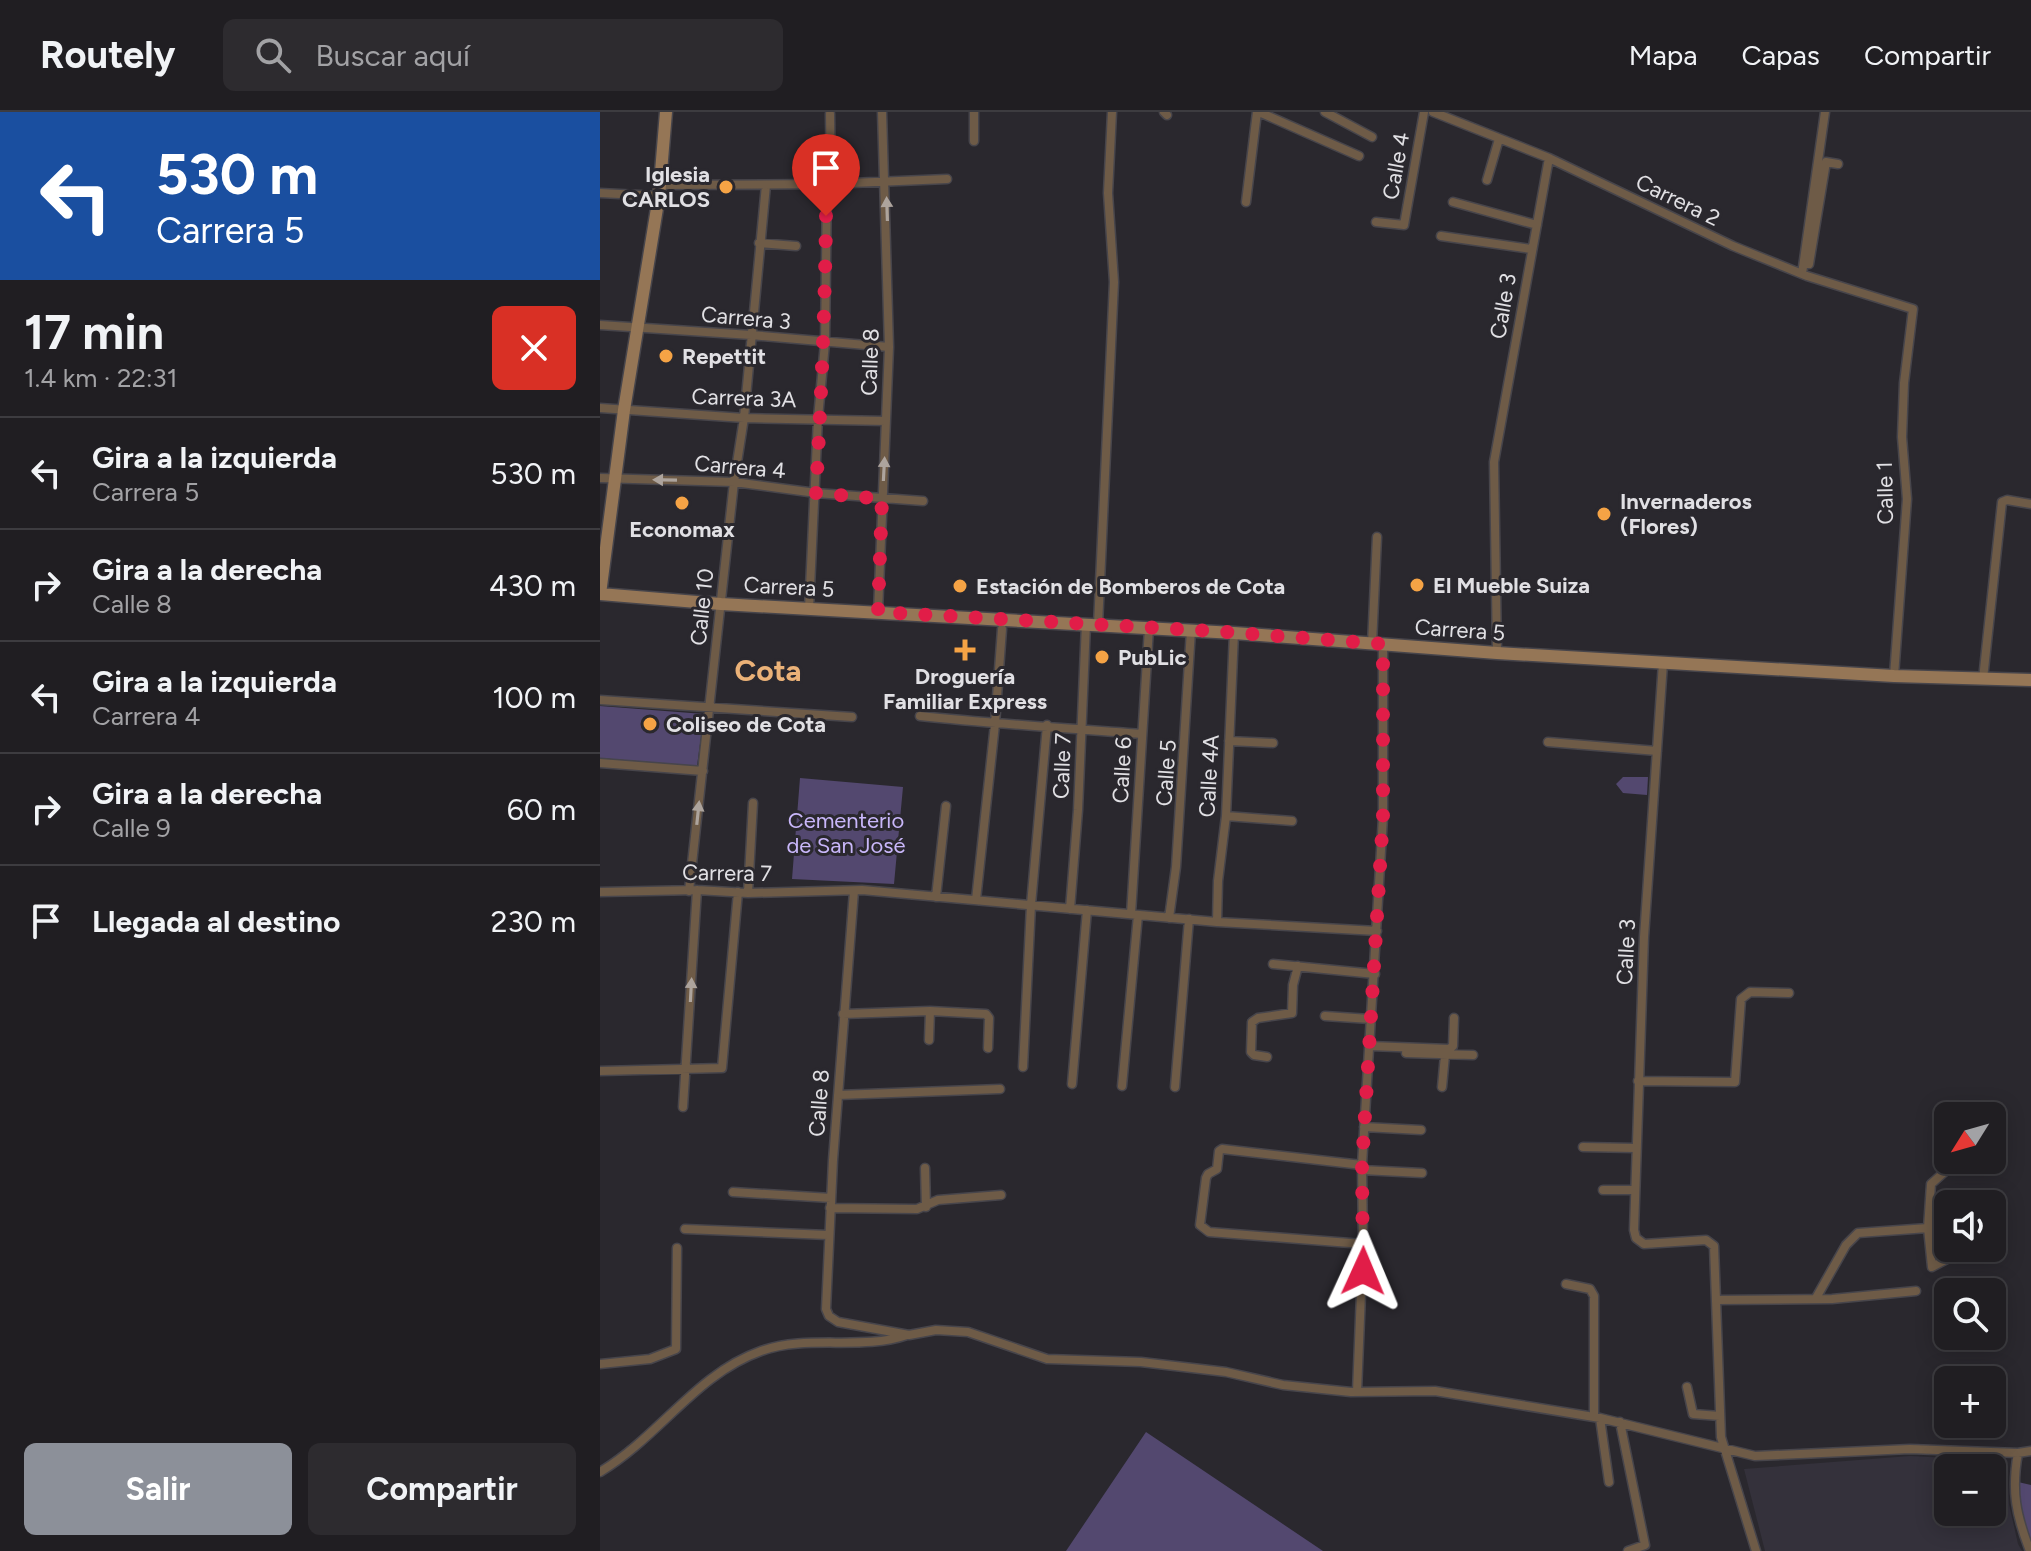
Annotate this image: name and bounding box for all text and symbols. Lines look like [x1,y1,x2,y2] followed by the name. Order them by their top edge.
[223,19,783,91] search box
[40,32,175,78] text: Routely
[251,33,295,77] icon: search
[315,37,470,74] text: Buscar aquí
[1629,38,1698,72] text: Mapa
[1742,38,1820,72] text: Capas
[1864,38,1991,72] text: Compartir
[1377,130,1415,202] street label: Calle 4
[792,134,860,216] pin
[156,141,318,208] text: 530 m
[24,144,128,248] icon: left
[804,146,848,190] icon: arrive
[622,161,710,213] place label: Iglesia CARLOS
[1631,168,1725,232] street label: Carrera 2
[717,178,735,196] marker: Iglesia CARLOS
[881,196,893,221] one-way arrow
[156,209,304,252] text: Carrera 5
[1484,271,1522,341] street label: Calle 3
[700,301,792,335] street label: Carrera 3
[24,303,164,361] text: 17 min
[492,306,576,390] button: close
[855,328,885,396] street label: Calle 8
[682,343,766,370] place label: Repettit
[657,347,675,365] marker: Repettit
[24,362,177,394] text: 1.4 km · 22:31
[691,383,797,413] street label: Carrera 3A
[92,439,337,476] text: Gira a la izquierda
[693,450,787,484] street label: Carrera 4
[24,451,68,495] icon: left
[490,455,576,492] text: 530 m
[877,456,890,481] one-way arrow
[1871,461,1899,525] street label: Calle 1
[652,474,677,486] one-way arrow
[92,476,199,508] text: Carrera 5
[1620,488,1752,540] place label: Invernaderos (Flores)
[673,494,691,512] marker: Economax
[1595,505,1613,523] marker: Invernaderos (Flores)
[629,516,735,543] place label: Economax
[92,551,322,588] text: Gira a la derecha
[24,563,68,607] icon: right
[489,567,576,604] text: 430 m
[685,567,719,647] street label: Calle 10
[743,571,835,603] street label: Carrera 5
[1433,572,1590,599] place label: El Mueble Suiza
[976,573,1285,600] place label: Estación de Bomberos de Cota
[1408,576,1426,594] marker: El Mueble Suiza
[951,577,969,595] marker: Estación de Bomberos de Cota
[92,588,172,620] text: Calle 8
[1414,613,1506,647] street label: Carrera 5
[956,641,974,659] marker: Droguería Familiar Express
[1118,644,1186,671] place label: PubLic
[1093,648,1111,666] marker: PubLic
[735,652,801,689] district label: Cota
[92,663,337,700] text: Gira a la izquierda
[883,663,1047,715] place label: Droguería Familiar Express
[24,675,68,719] icon: left
[492,679,576,716] text: 100 m
[92,700,200,732] text: Carrera 4
[666,711,826,738] place label: Coliseo de Cota
[641,715,659,733] marker: Coliseo de Cota
[1047,732,1077,799] street label: Calle 7
[1193,734,1225,818] street label: Calle 4A
[1107,736,1137,804] street label: Calle 6
[1150,739,1182,807] street label: Calle 5
[92,775,322,812] text: Gira a la derecha
[24,787,68,831] icon: right
[507,791,576,828] text: 60 m
[692,800,705,825] one-way arrow
[786,807,906,859] park label: Cementerio de San José
[92,812,171,844] text: Calle 9
[682,859,772,887] street label: Carrera 7
[24,899,68,943] icon: arrive
[92,903,340,940] text: Llegada al destino
[491,903,576,940] text: 230 m
[1611,918,1641,986] street label: Calle 3
[685,977,698,1002] one-way arrow
[803,1068,835,1138] street label: Calle 8
[1934,1102,2006,1174] north arrow
[1934,1102,2006,1526] map controls
[1934,1190,2006,1262] button: sound
[1321,1229,1405,1313] position arrow
[1934,1278,2006,1350] button: search
[1934,1366,2006,1438] button: +
[24,1443,292,1535] button: Salir
[308,1443,576,1535] button: Compartir
[1934,1454,2006,1526] button: −

